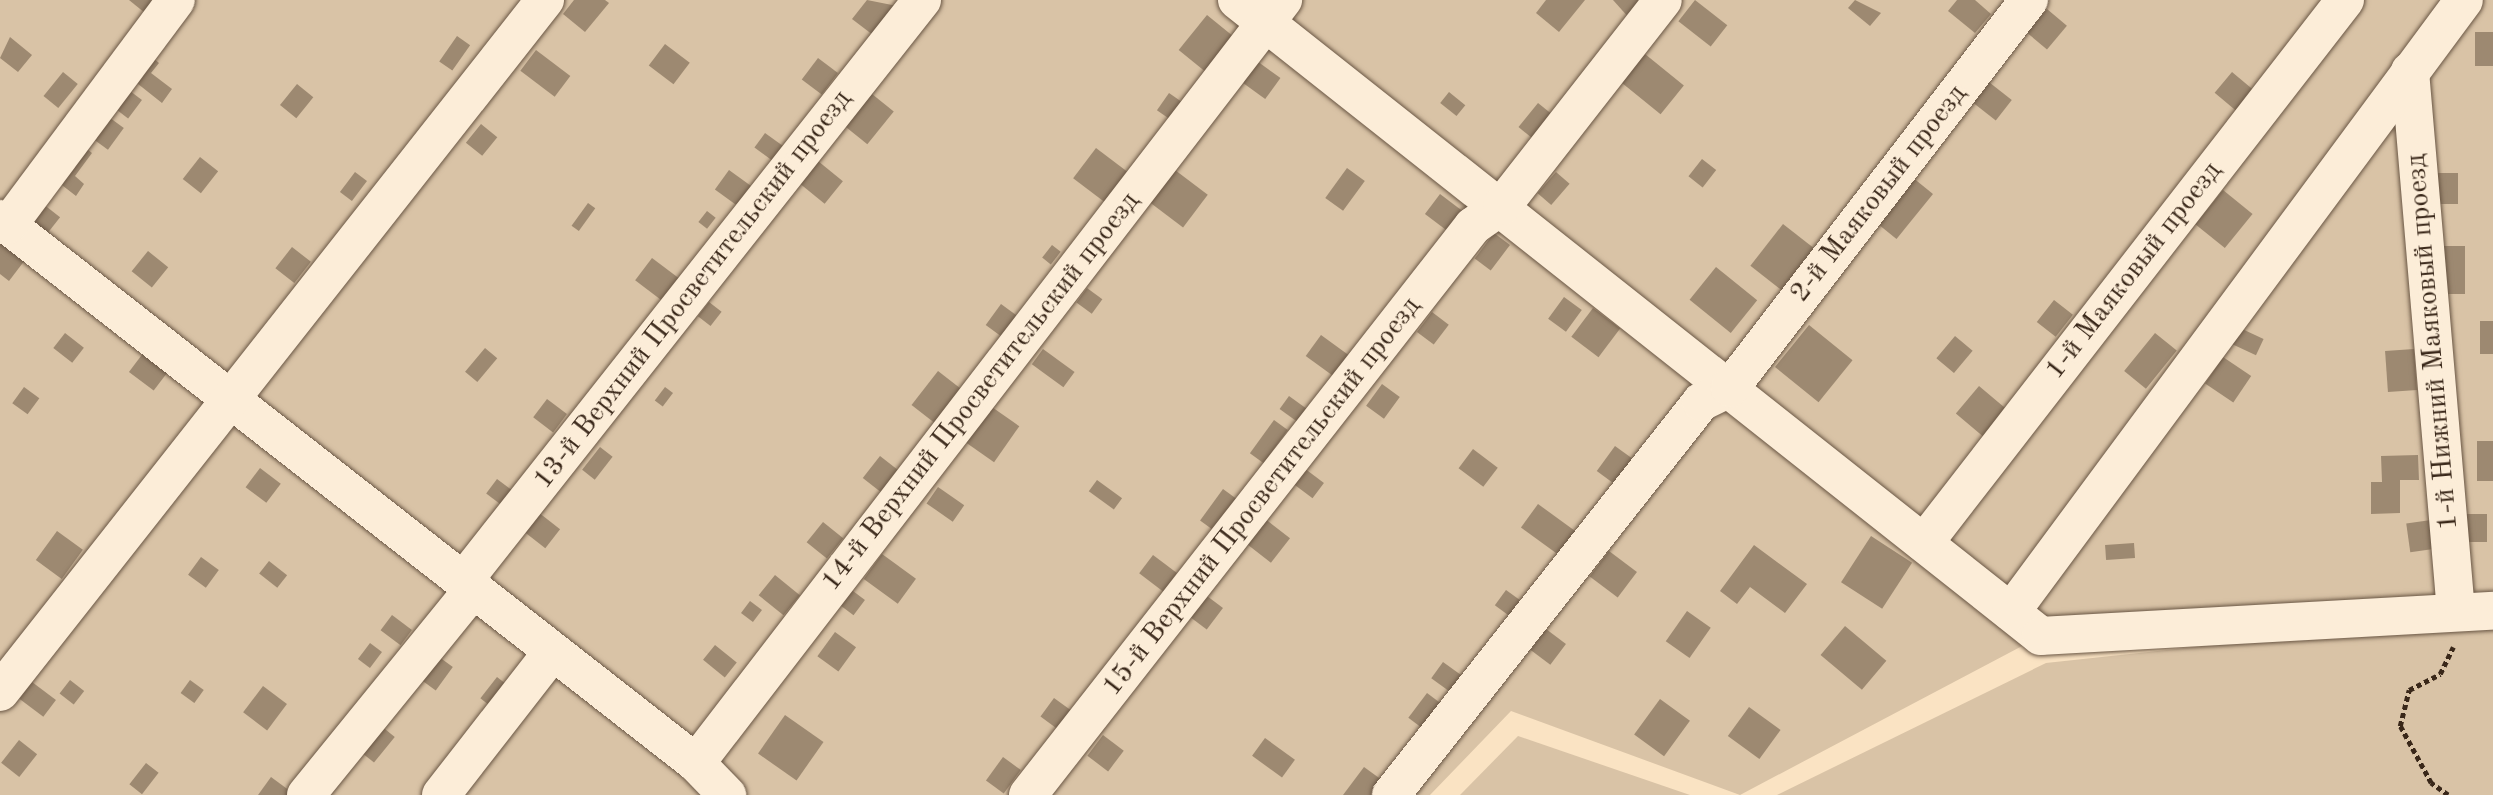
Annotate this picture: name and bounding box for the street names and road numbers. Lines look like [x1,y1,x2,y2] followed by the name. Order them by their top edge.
[1784,79,1974,309] street label: 2-й Маяковый проезд
[527,84,859,496] street label: 13-й Верхний Просветительский проезд
[2400,153,2466,531] street label: 1-й Нижний Маяковый проезд
[2039,156,2229,386] street label: 1-й Маяковый проезд
[815,186,1147,598] street label: 14-й Верхний Просветительский проезд
[1096,291,1428,703] street label: 15-й Верхний Просветительский проезд

